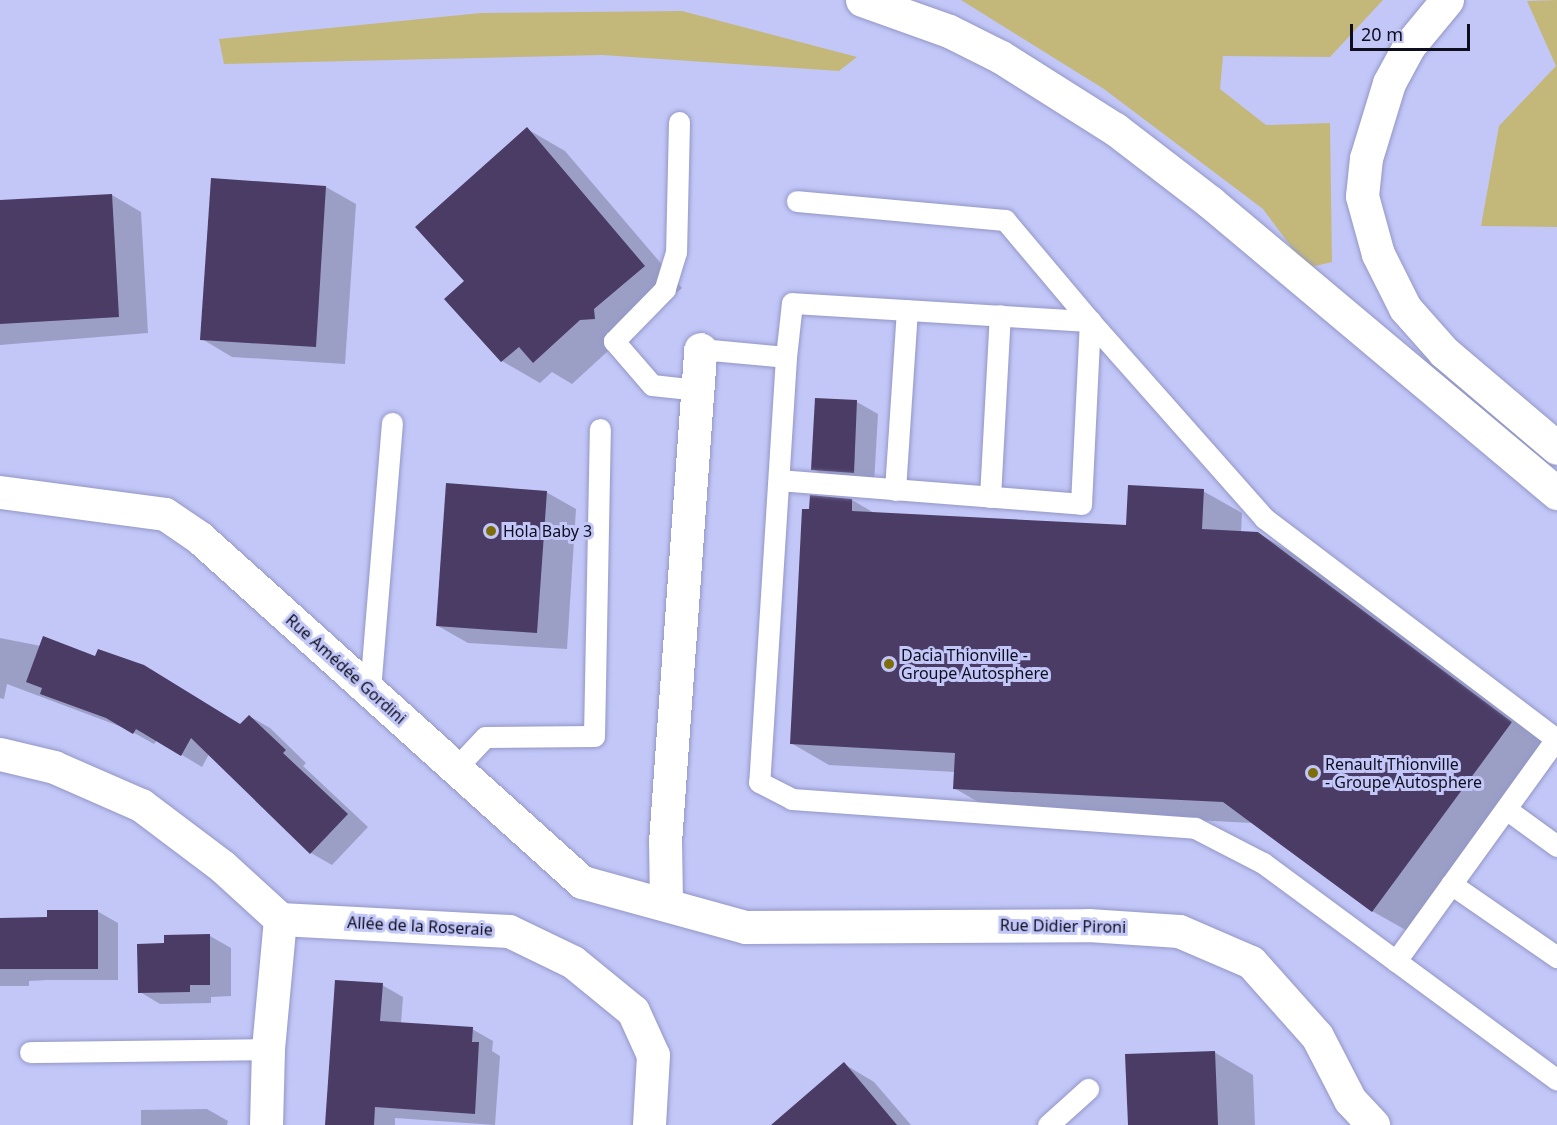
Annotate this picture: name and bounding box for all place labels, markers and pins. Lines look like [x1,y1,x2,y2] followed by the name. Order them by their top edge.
[503,521,592,541] place label: Hola Baby 3
[484,524,498,538] marker: Hola Baby 3
[901,645,1049,683] place label: Dacia Thionville - Groupe Autosphere
[882,657,896,671] marker: Dacia Thionville - Groupe Autosphere
[1325,754,1482,792] place label: Renault Thionville - Groupe Autosphere
[1306,766,1320,780] marker: Renault Thionville - Groupe Autosphere

